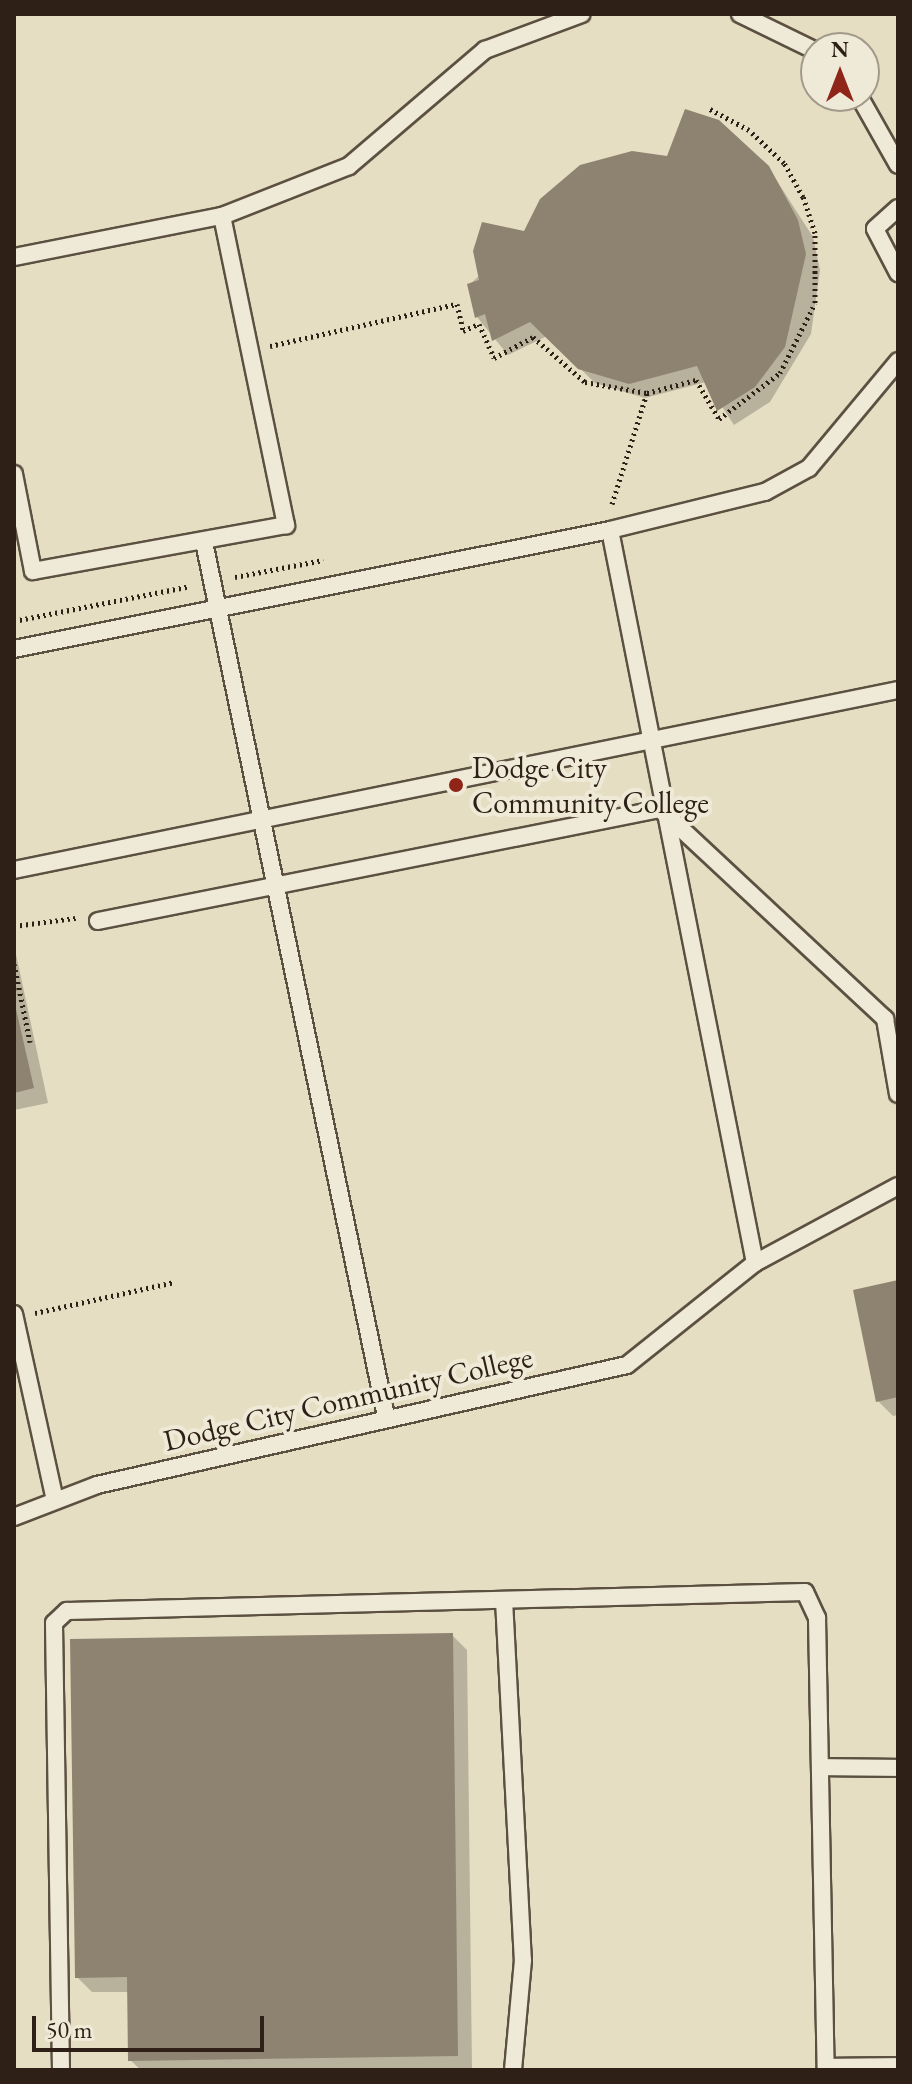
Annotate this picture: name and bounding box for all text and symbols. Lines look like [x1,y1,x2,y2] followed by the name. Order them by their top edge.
[800,32,880,112] north arrow
[831,35,849,64] text: N
[472,750,709,820] place label: Dodge City Community College
[447,776,465,794] marker: Dodge City Community College
[160,1339,536,1459] street label: Dodge City Community College
[36,2000,268,2050] scale bar
[46,2014,93,2045] text: 50 m

